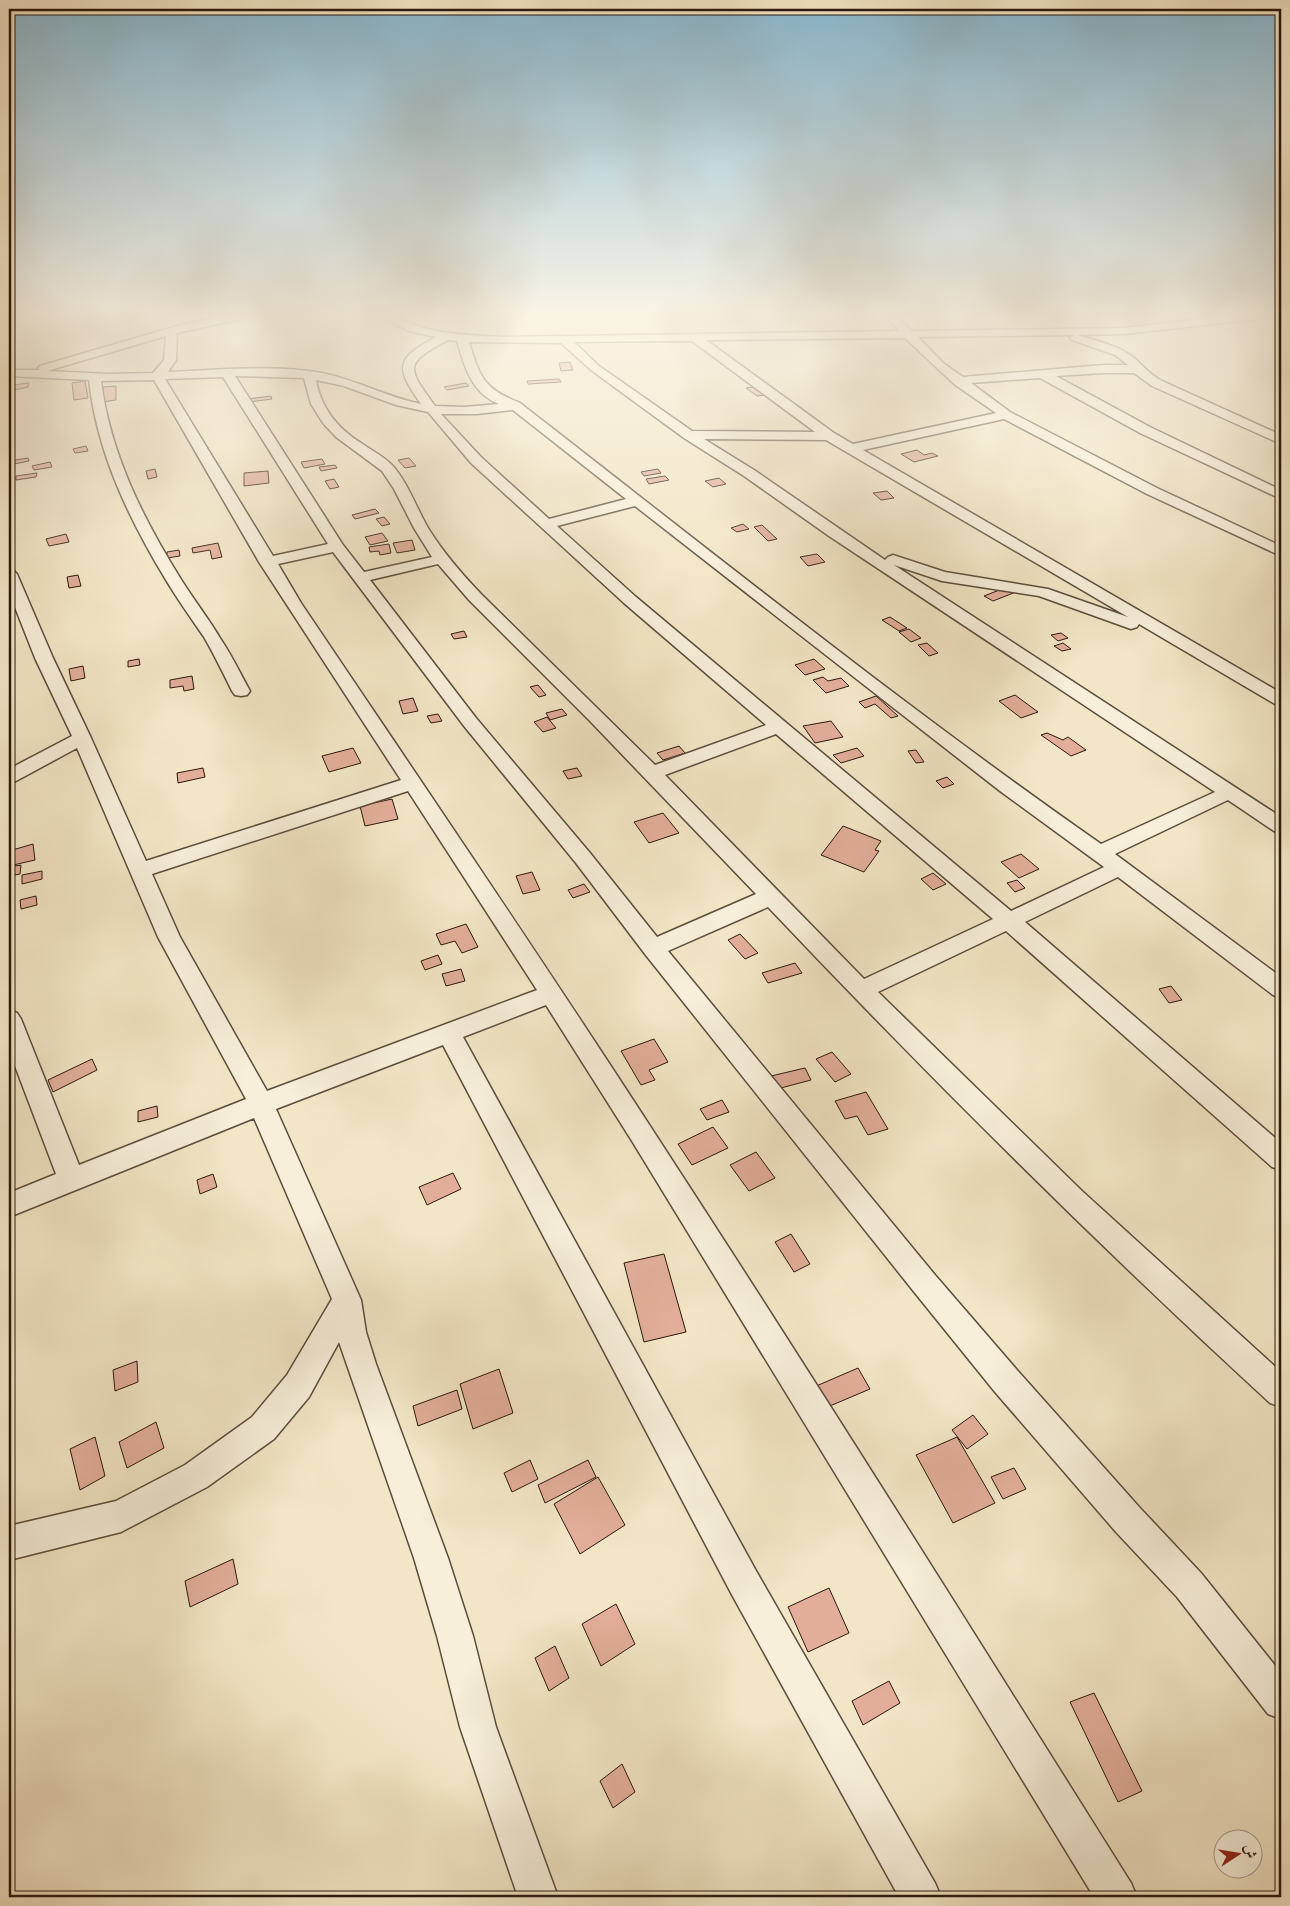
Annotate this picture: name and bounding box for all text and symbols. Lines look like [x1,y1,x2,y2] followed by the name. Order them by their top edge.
[1212,1828,1262,1878] north arrow
[1240,1843,1261,1860] text: ش

